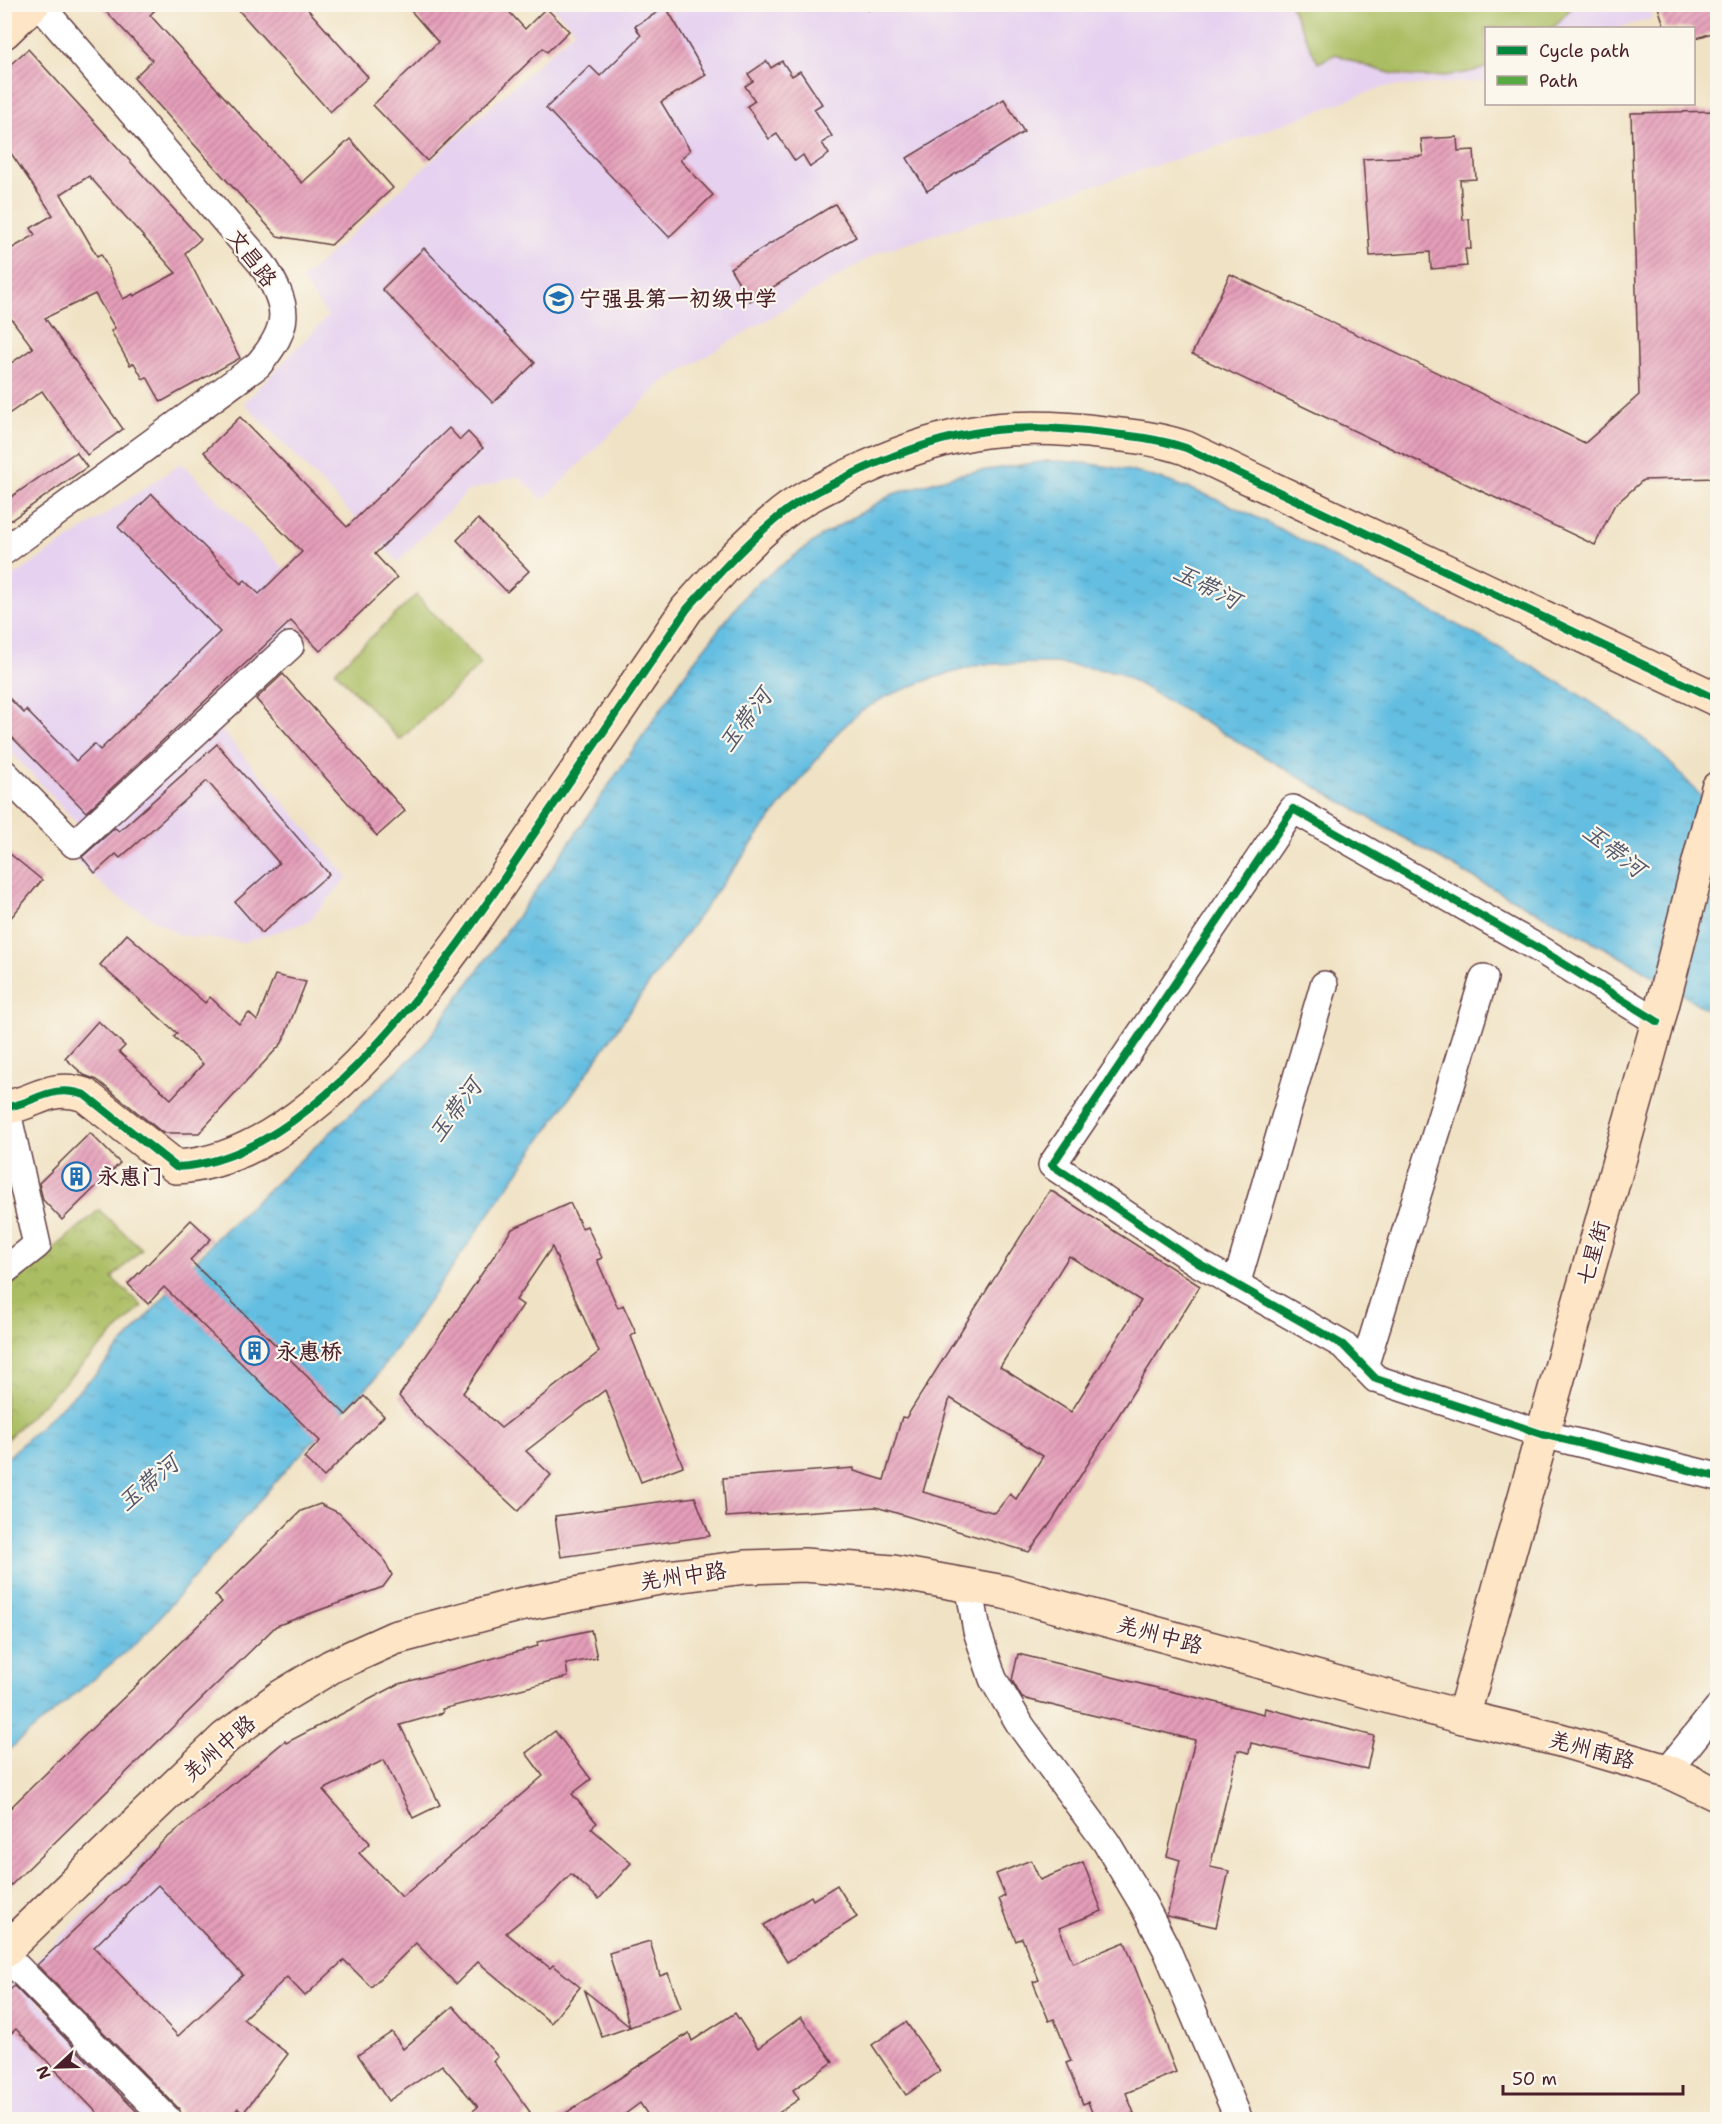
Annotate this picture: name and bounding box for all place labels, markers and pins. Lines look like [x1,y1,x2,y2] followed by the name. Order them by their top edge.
[542,282,574,314] school or university icon: 宁强县第一初级中学
[579,284,777,313] place label: 宁强县第一初级中学
[60,1160,92,1192] building icon: 永惠门
[97,1162,163,1191] place label: 永惠门
[239,1335,271,1367] building icon: 永惠桥
[276,1337,342,1366] place label: 永惠桥

